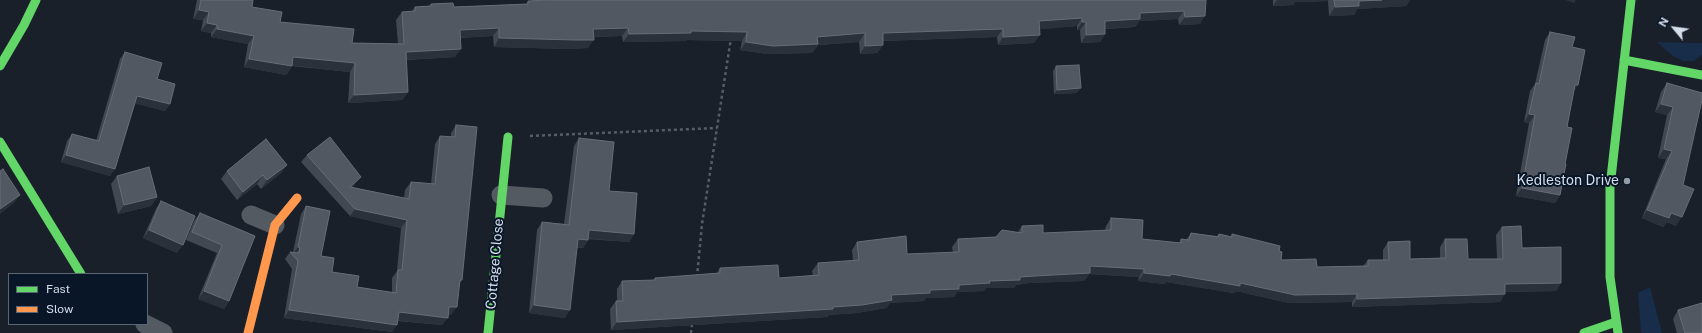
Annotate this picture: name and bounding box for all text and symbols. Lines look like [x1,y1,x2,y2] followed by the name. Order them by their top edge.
[1654,8,1694,48] north arrow
[1656,16,1671,29] text: N
[1517,173,1619,189] place label: Kedleston Drive
[1622,176,1632,186] marker: Kedleston Drive
[483,218,507,310] street label: Cottage Close
[8,273,148,325] legend
[46,282,70,296] text: Fast
[46,302,73,316] text: Slow

